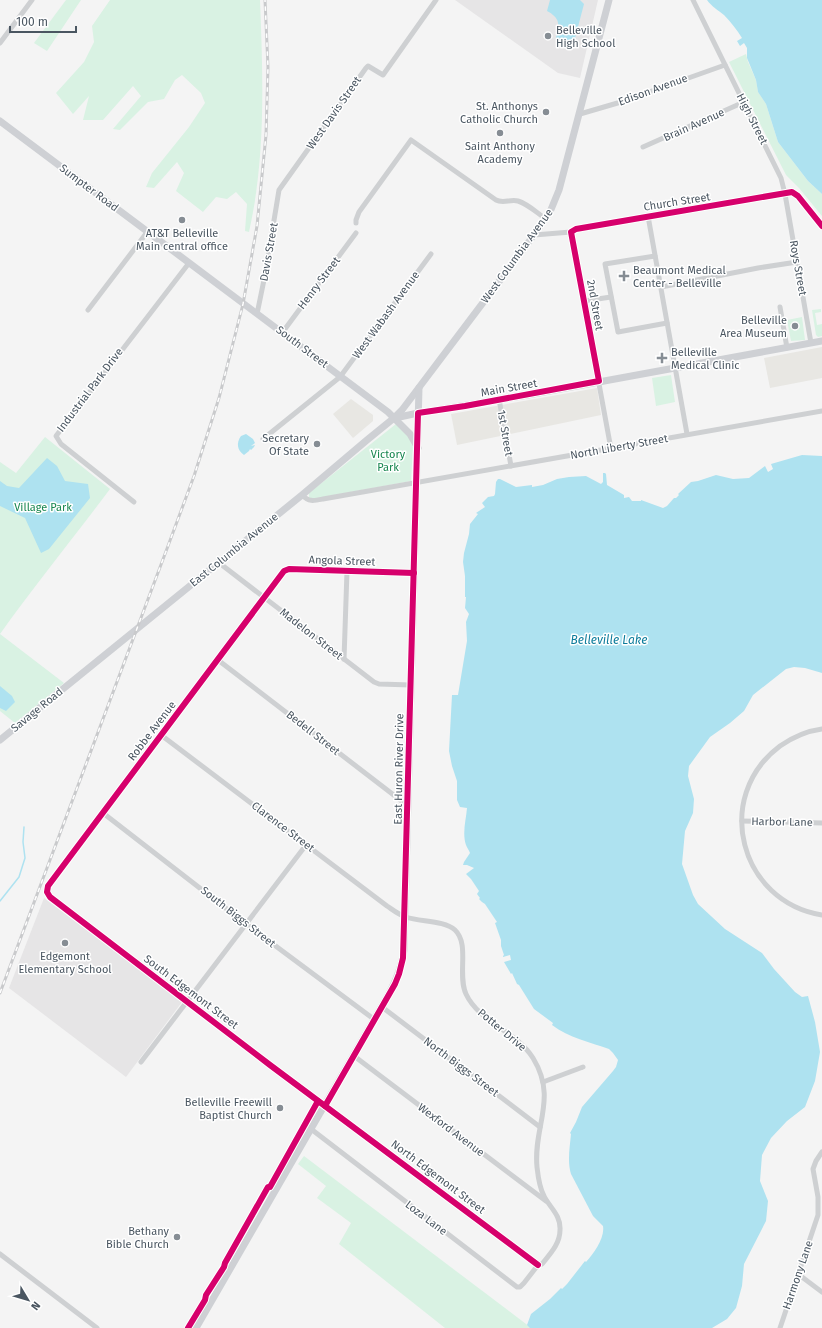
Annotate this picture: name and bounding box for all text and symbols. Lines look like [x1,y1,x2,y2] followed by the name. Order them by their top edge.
[10,8,76,34] scale bar
[16,15,48,29] text: 100 m
[556,24,615,50] place label: Belleville High School
[543,31,553,41] marker: Belleville High School
[617,71,689,109] street label: Edison Avenue
[304,74,364,152] street label: West Davis Street
[734,91,770,147] street label: High Street
[460,100,538,126] place label: St. Anthonys Catholic Church
[661,106,727,144] street label: Brain Avenue
[541,107,551,117] marker: St. Anthonys Catholic Church
[495,128,505,138] marker: Saint Anthony Academy
[465,140,535,166] place label: Saint Anthony Academy
[57,162,121,214] street label: Sumpter Road
[643,190,711,214] street label: Church Street
[478,206,556,306] street label: West Columbia Avenue
[177,215,187,225] marker: AT&T Belleville Main central office
[257,222,281,282] street label: Davis Street
[136,227,228,253] place label: AT&T Belleville Main central office
[787,239,809,297] street label: Roys Street
[295,254,343,312] street label: Henry Street
[633,264,726,290] place label: Beaumont Medical Center - Belleville
[350,269,422,361] street label: West Wabash Avenue
[618,270,630,282] marker: Beaumont Medical Center - Belleville
[584,279,606,331] street label: 2nd Street
[720,314,787,340] place label: Belleville Area Museum
[790,321,800,331] marker: Belleville Area Museum
[273,323,331,371] street label: South Street
[54,346,126,434] street label: Industrial Park Drive
[671,346,740,372] place label: Belleville Medical Clinic
[656,352,668,364] marker: Belleville Medical Clinic
[480,377,538,399] street label: Main Street
[495,409,515,457] street label: 1st Street
[262,432,310,458] place label: Secretary Of State
[569,432,669,462] street label: North Liberty Street
[312,439,322,449] marker: Secretary Of State
[371,448,406,474] park label: Victory Park
[14,501,72,514] park label: Village Park
[187,510,281,590] street label: East Columbia Avenue
[308,553,376,569] street label: Angola Street
[277,606,345,663] street label: Madelon Street
[571,633,647,647] water label: Belleville Lake
[9,685,65,735] street label: Savage Road
[125,699,179,763] street label: Robbe Avenue
[284,708,342,758] street label: Bedell Street
[392,713,406,825] street label: East Huron River Drive
[249,799,317,855] street label: Clarence Street
[751,815,813,829] street label: Harbor Lane
[198,884,278,950] street label: South Biggs Street
[60,938,70,948] marker: Edgemont Elementary School
[18,950,112,976] place label: Edgemont Elementary School
[141,952,241,1032] street label: South Edgemont Street
[475,1006,529,1054] street label: Potter Drive
[421,1035,501,1099] street label: North Biggs Street
[185,1096,272,1122] place label: Belleville Freewill Baptist Church
[415,1101,487,1159] street label: Wexford Avenue
[275,1103,285,1113] marker: Belleville Freewill Baptist Church
[388,1137,488,1217] street label: North Edgemont Street
[403,1198,449,1238] street label: Loza Lane
[106,1225,170,1251] place label: Bethany Bible Church
[172,1232,182,1242] marker: Bethany Bible Church
[780,1239,816,1311] street label: Harmony Lane
[8,1280,48,1320] north arrow
[28,1299,43,1313] text: N

